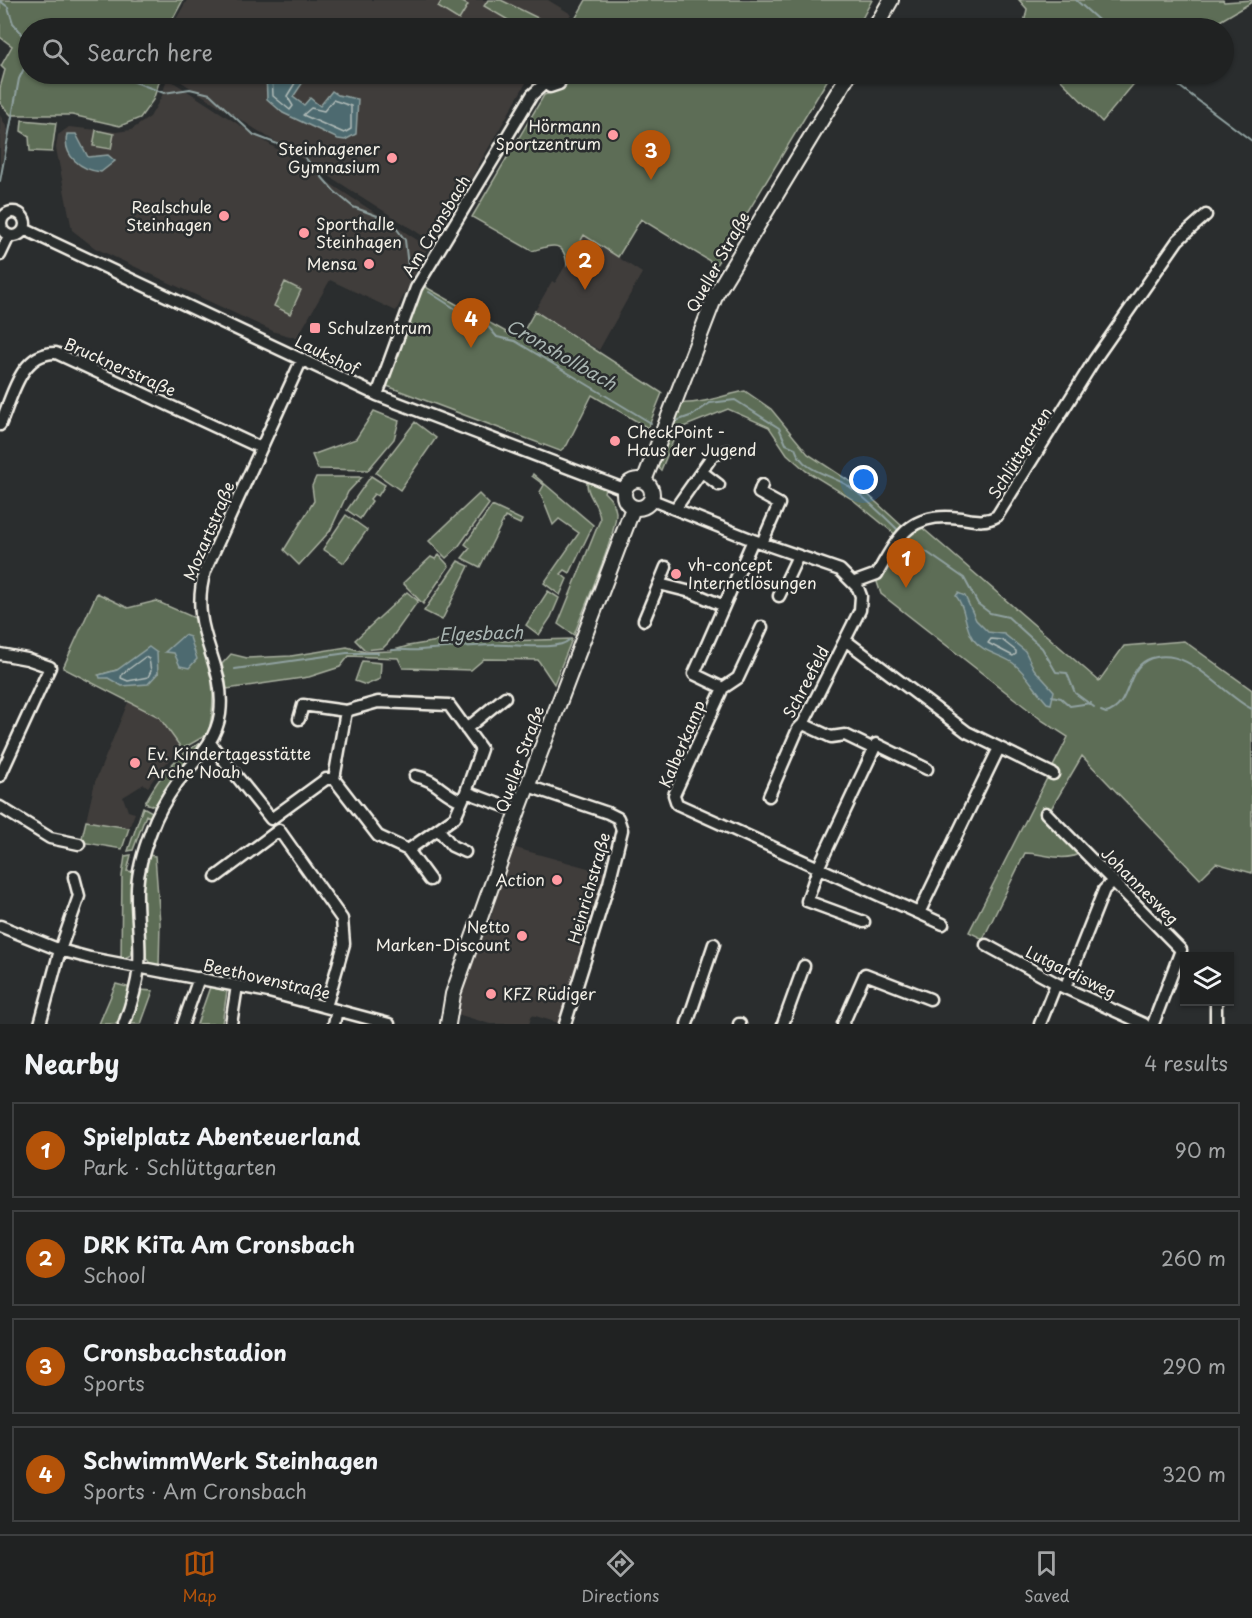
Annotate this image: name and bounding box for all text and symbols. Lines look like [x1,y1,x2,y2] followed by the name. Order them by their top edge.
[18,18,1234,84] search box
[39,35,72,68] icon: search
[87,35,213,68] text: Search here
[496,113,601,155] place label: Hörmann Sportzentrum
[606,128,620,142] marker: Hörmann Sportzentrum
[632,130,670,180] pin: 3
[278,136,381,178] place label: Steinhagener Gymnasium
[385,151,399,165] marker: Steinhagener Gymnasium
[395,170,475,281] street label: Am Cronsbach
[126,194,212,236] place label: Realschule Steinhagen
[679,207,755,316] street label: Queller Straße
[217,209,231,223] marker: Realschule Steinhagen
[316,211,402,253] place label: Sporthalle Steinhagen
[297,226,311,240] marker: Sporthalle Steinhagen
[566,240,604,290] pin: 2
[307,251,357,275] place label: Mensa
[362,257,376,271] marker: Mensa
[452,298,490,348] pin: 4
[502,311,622,396] water label: Cronshollbach
[327,315,432,339] place label: Schulzentrum
[308,321,322,335] marker: Schulzentrum
[291,328,365,381] street label: Laukshof
[61,331,180,401] street label: Brucknerstraße
[981,402,1057,503] street label: Schlüttgarten
[627,419,756,461] place label: CheckPoint - Haus der Jugend
[608,434,622,448] marker: CheckPoint - Haus der Jugend
[849,465,878,494] your location
[176,477,240,584] street label: Mozartstraße
[886,538,926,588] pin: 1
[688,552,817,594] place label: vh-concept Internetlösungen
[669,567,683,581] marker: vh-concept Internetlösungen
[439,618,524,647] water label: Elgesbach
[776,641,834,722] street label: Schreefeld
[652,696,710,791] street label: Kalberkamp
[489,702,549,815] street label: Queller Straße
[147,741,311,783] place label: Ev. Kindertagesstätte Arche Noah
[128,756,142,770] marker: Ev. Kindertagesstätte Arche Noah
[561,829,615,946] street label: Heinrichstraße
[1096,841,1185,930] street label: Johannesweg
[496,867,545,891] place label: Action
[550,873,564,887] marker: Action
[376,914,510,956] place label: Netto Marken-Discount
[515,929,529,943] marker: Netto Marken-Discount
[1022,939,1121,1003] street label: Lutgardisweg
[201,952,333,1004] street label: Beethovenstraße
[1180,952,1234,1006] map controls
[1180,952,1234,1006] button: layers
[503,981,596,1005] place label: KFZ Rüdiger
[484,987,498,1001] marker: KFZ Rüdiger
[24,1044,119,1083] text: Nearby
[1144,1048,1228,1078] text: 4 results
[83,1119,360,1152] text: Spielplatz Abenteuerland
[41,1135,50,1165] text: 1
[1175,1135,1226,1165] text: 90 m
[83,1152,277,1182] text: Park · Schlüttgarten
[83,1227,355,1260] text: DRK KiTa Am Cronsbach
[38,1243,53,1273] text: 2
[1161,1243,1226,1273] text: 260 m
[83,1260,146,1290] text: School
[83,1335,287,1368] text: Cronsbachstadion
[39,1351,52,1381] text: 3
[1162,1351,1226,1381] text: 290 m
[83,1368,145,1398] text: Sports
[83,1443,378,1476] text: SchwimmWerk Steinhagen
[39,1459,52,1489] text: 4
[1162,1459,1226,1489] text: 320 m
[83,1476,307,1506] text: Sports · Am Cronsbach
[182,1547,217,1607] tab: Map
[581,1547,659,1607] tab: Directions
[1024,1547,1070,1607] tab: Saved

